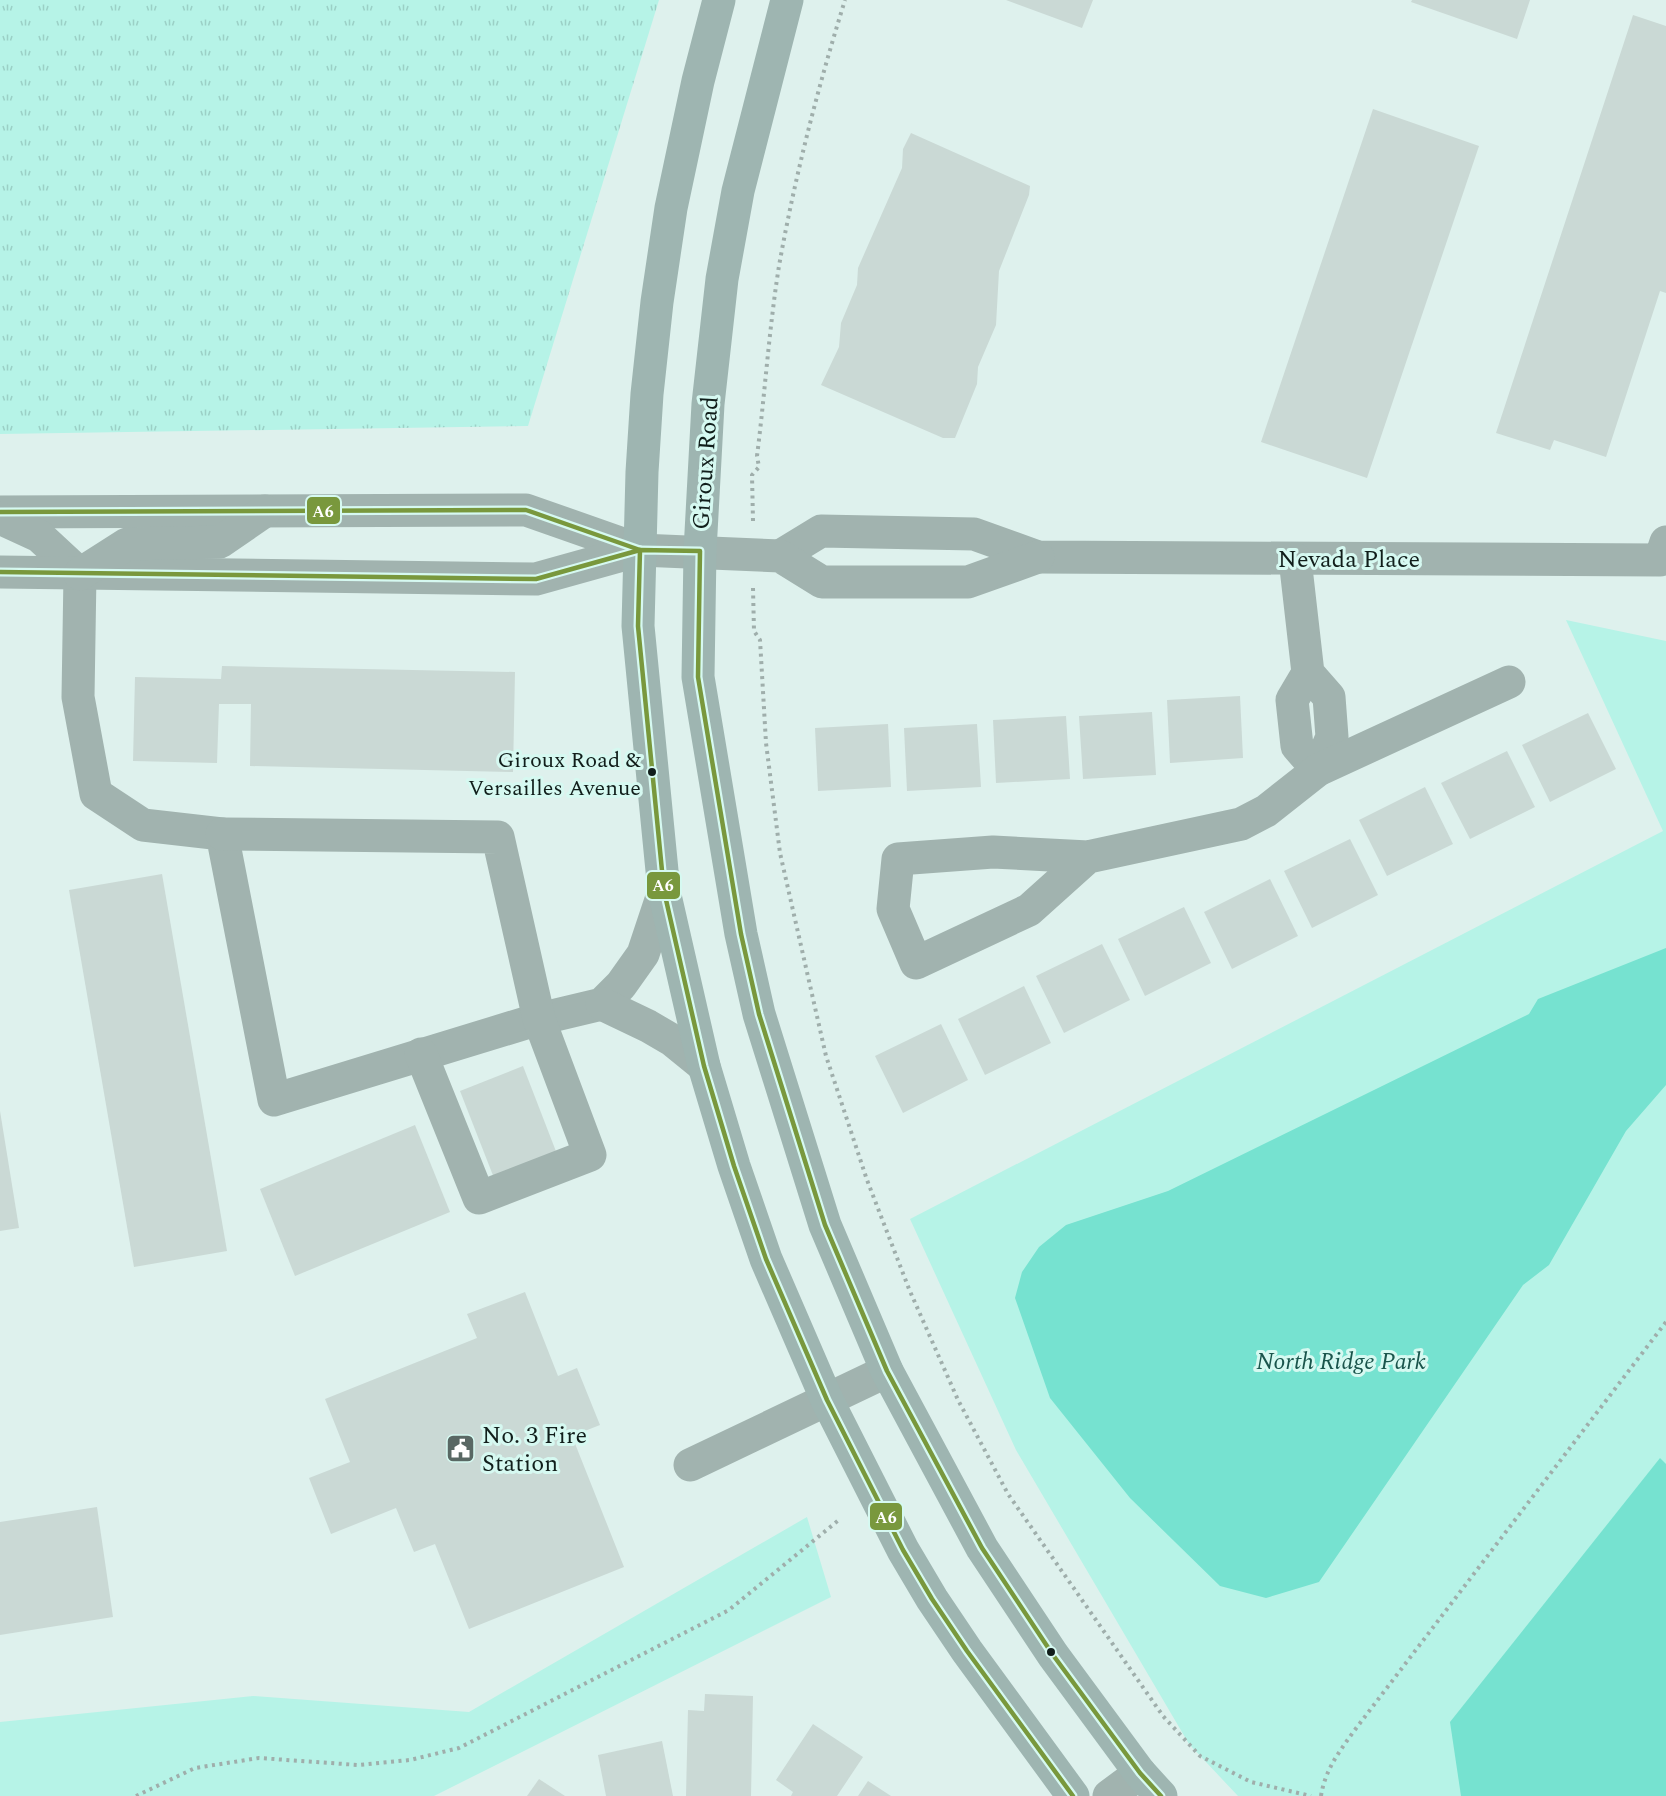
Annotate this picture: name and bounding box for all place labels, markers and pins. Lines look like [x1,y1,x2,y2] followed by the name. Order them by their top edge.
[468,744,642,805] place label: Giroux Road & Versailles Avenue
[646,766,658,778] marker: Giroux Road & Versailles Avenue
[482,1418,587,1482] place label: No. 3 Fire Station
[445,1433,477,1465] public building icon: No. 3 Fire Station
[1045,1646,1057,1658] unlabelled marker

